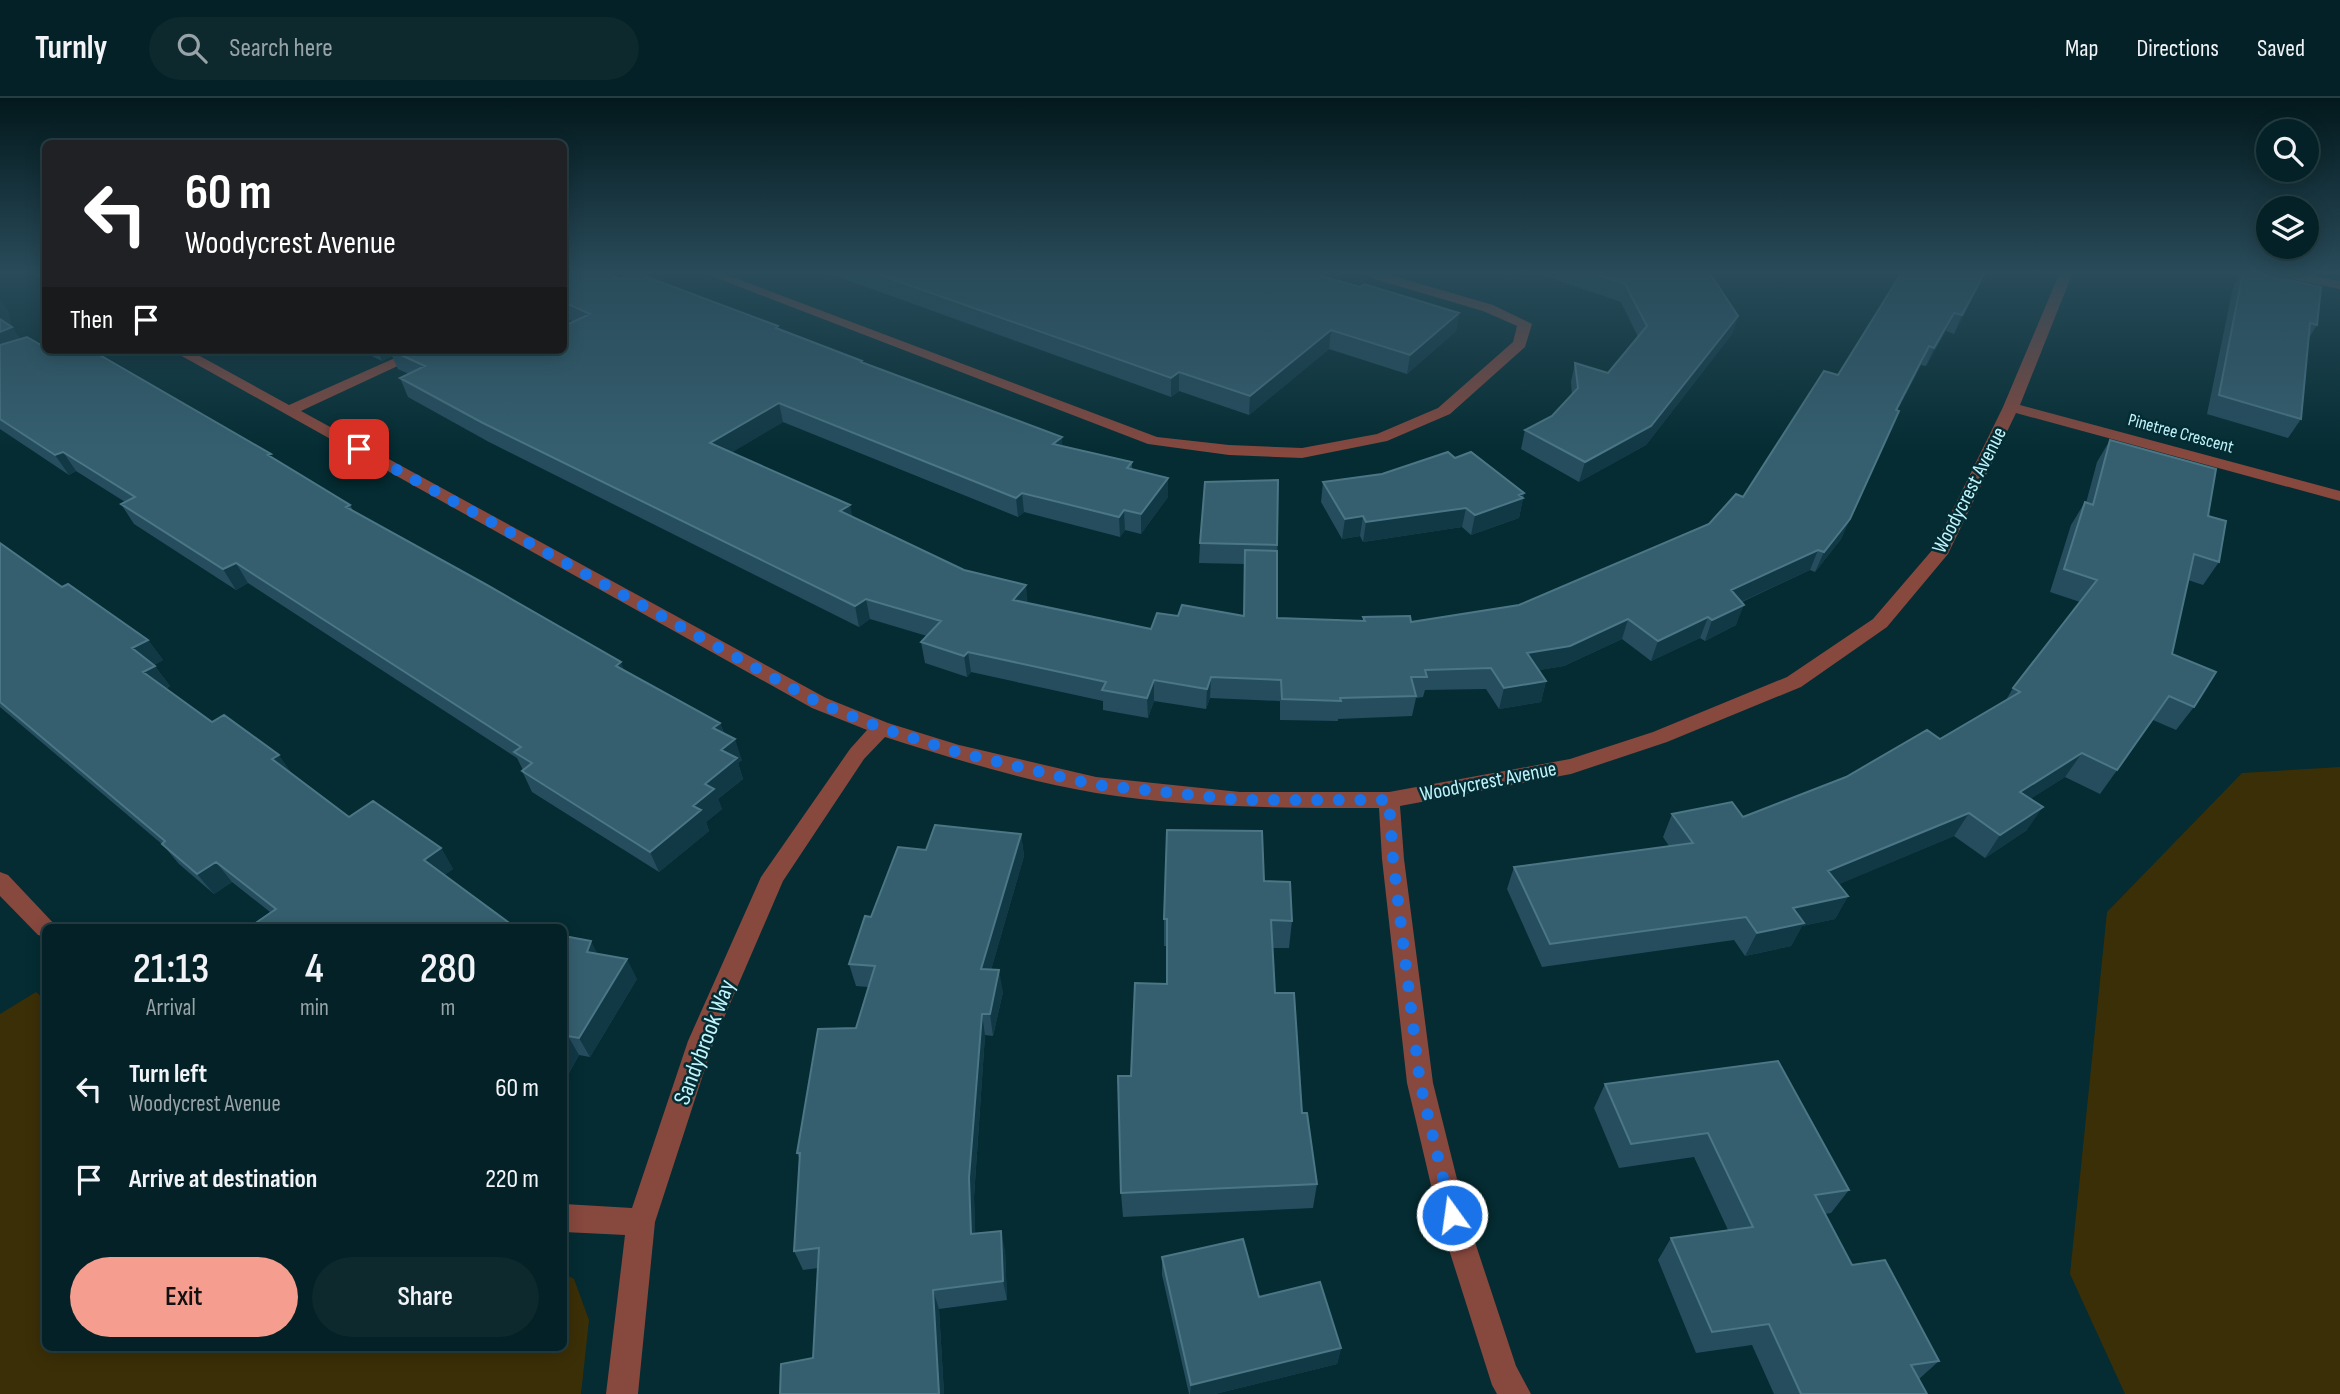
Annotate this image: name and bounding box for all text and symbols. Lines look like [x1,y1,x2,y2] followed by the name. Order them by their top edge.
[149,17,639,80] search box
[35,28,107,68] text: Turnly
[173,29,211,67] icon: search
[229,33,333,64] text: Search here
[2065,34,2098,63] text: Map
[2136,34,2219,63] text: Directions
[2257,34,2305,63] text: Saved
[2256,119,2319,259] map controls
[2256,119,2319,182] button: search
[185,164,272,223] text: 60 m
[70,168,161,259] icon: left
[2256,196,2319,259] button: layers
[185,224,396,263] text: Woodycrest Avenue
[127,301,165,339] icon: arrive
[70,305,113,336] text: Then
[2126,409,2236,458] street label: Pinetree Crescent
[329,419,389,479] pin
[1927,423,2012,558] street label: Woodycrest Avenue
[340,430,378,468] icon: arrive
[1418,756,1558,807] street label: Woodycrest Avenue
[133,944,209,995] text: 21:13
[305,944,324,995] text: 4
[420,944,476,995] text: 280
[667,975,742,1109] street label: Sandybrook Way
[146,994,196,1022] text: Arrival
[300,994,329,1022] text: min
[441,994,455,1022] text: m
[129,1059,207,1090] text: Turn left
[70,1070,108,1108] icon: left
[495,1073,539,1104] text: 60 m
[129,1090,281,1118] text: Woodycrest Avenue
[70,1161,108,1199] icon: arrive
[129,1164,317,1195] text: Arrive at destination
[485,1164,539,1195] text: 220 m
[1415,1178,1489,1252] position arrow
[70,1257,298,1337] button: Exit
[312,1257,539,1337] button: Share

